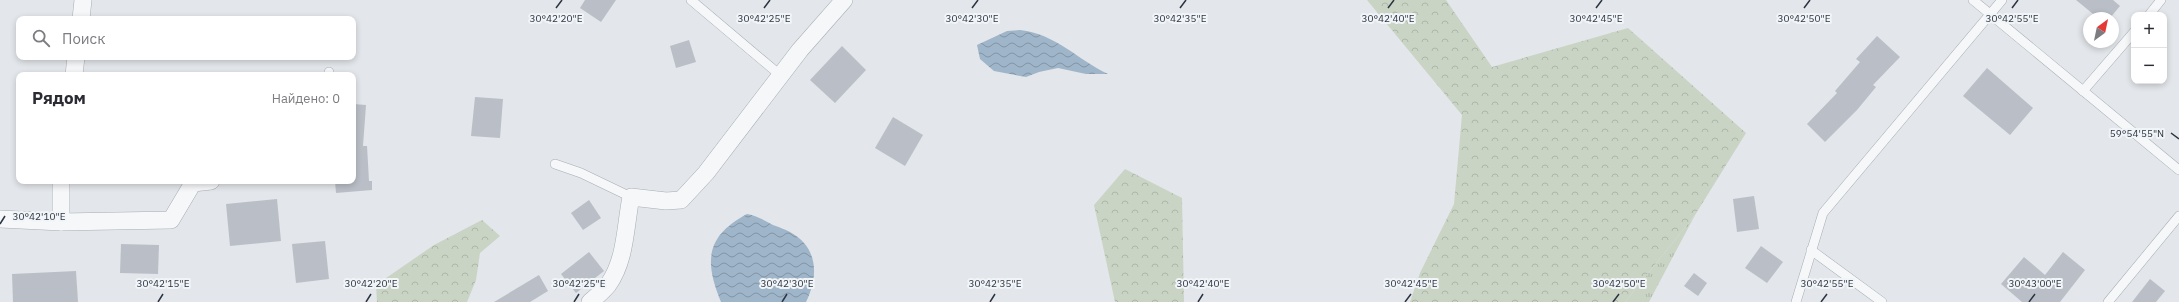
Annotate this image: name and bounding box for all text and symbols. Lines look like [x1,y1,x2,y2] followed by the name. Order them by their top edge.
[529,12,583,25] text: 30°42'20"E
[737,12,791,25] text: 30°42'25"E
[945,12,999,25] text: 30°42'30"E
[1153,12,1207,25] text: 30°42'35"E
[1361,12,1415,25] text: 30°42'40"E
[1569,12,1623,25] text: 30°42'45"E
[1777,12,1831,25] text: 30°42'50"E
[1985,12,2039,25] text: 30°42'55"E
[2083,12,2119,48] north arrow
[2131,12,2167,84] map controls
[2131,12,2167,48] button: +
[16,16,356,60] search box
[30,27,52,49] icon: search
[62,29,105,48] text: Поиск
[2131,48,2167,84] button: −
[32,87,86,109] text: Рядом
[272,90,340,107] text: Найдено: 0
[2110,127,2164,140] text: 59°54'55"N
[12,210,66,223] text: 30°42'10"E
[136,277,190,290] text: 30°42'15"E
[344,277,398,290] text: 30°42'20"E
[552,277,606,290] text: 30°42'25"E
[760,277,814,290] text: 30°42'30"E
[968,277,1022,290] text: 30°42'35"E
[1176,277,1230,290] text: 30°42'40"E
[1384,277,1438,290] text: 30°42'45"E
[1592,277,1646,290] text: 30°42'50"E
[1800,277,1854,290] text: 30°42'55"E
[2008,277,2062,290] text: 30°43'00"E

